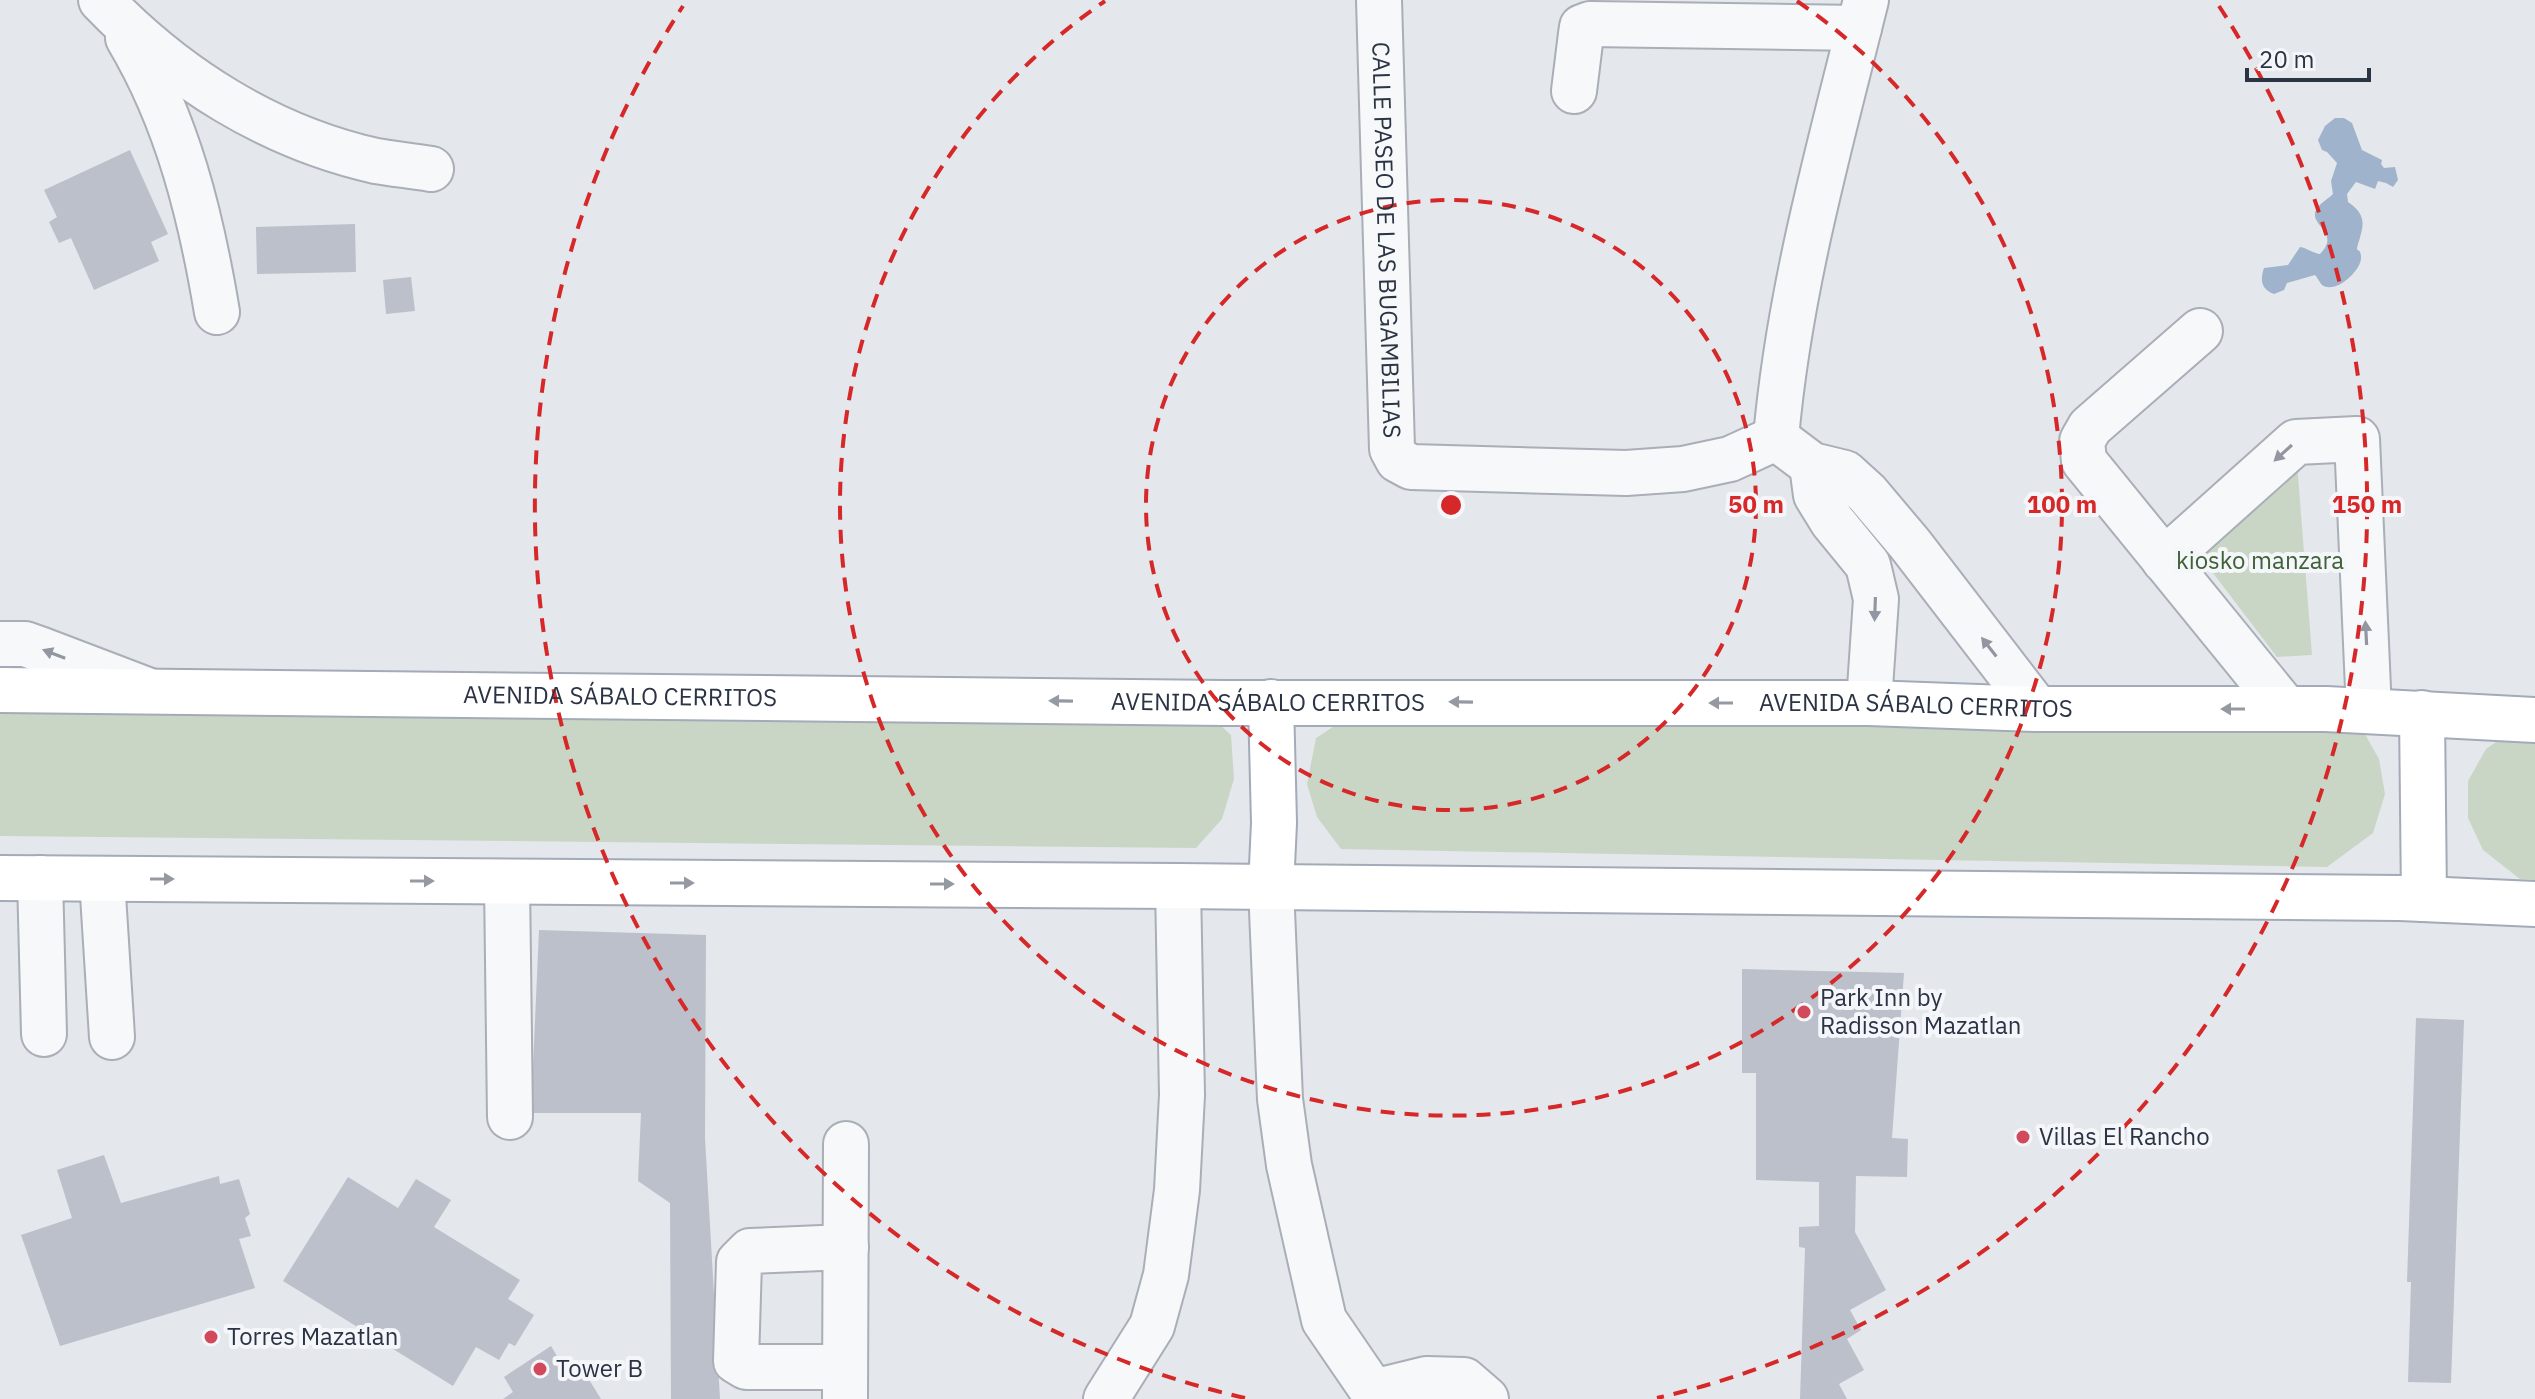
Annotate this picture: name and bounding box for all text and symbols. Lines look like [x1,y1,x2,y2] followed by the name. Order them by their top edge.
[2247,32,2369,82] scale bar
[1365,41,1409,439] street label: CALLE PASEO DE LAS BUGAMBILIAS
[2259,43,2314,75] text: 20 m
[2274,444,2293,462] one-way arrow
[1728,488,1784,520] text: 50 m
[2027,488,2097,520] text: 100 m
[2332,488,2402,520] text: 150 m
[1437,491,1465,519] centre of rings
[2176,544,2344,576] park label: kiosko manzara
[1868,597,1881,622] one-way arrow
[2359,620,2372,645] one-way arrow
[1982,637,1998,657] one-way arrow
[42,647,66,660] one-way arrow
[463,678,777,713] street label: AVENIDA SÁBALO CERRITOS
[1111,685,1425,718] street label: AVENIDA SÁBALO CERRITOS
[1759,686,2073,724] street label: AVENIDA SÁBALO CERRITOS
[1048,695,1073,707] one-way arrow
[1448,696,1473,708] one-way arrow
[1708,697,1733,709] one-way arrow
[2220,703,2245,715] one-way arrow
[150,873,175,885] one-way arrow
[410,875,435,887] one-way arrow
[670,877,695,889] one-way arrow
[930,878,955,890] one-way arrow
[1820,981,2021,1041] place label: Park Inn by Radisson Mazatlan
[1795,1003,1813,1021] marker: Park Inn by Radisson Mazatlan
[2039,1120,2210,1152] place label: Villas El Rancho
[2014,1128,2032,1146] marker: Villas El Rancho
[227,1320,398,1352] place label: Torres Mazatlan
[202,1328,220,1346] marker: Torres Mazatlan
[556,1352,643,1384] place label: Tower B
[531,1360,549,1378] marker: Tower B

